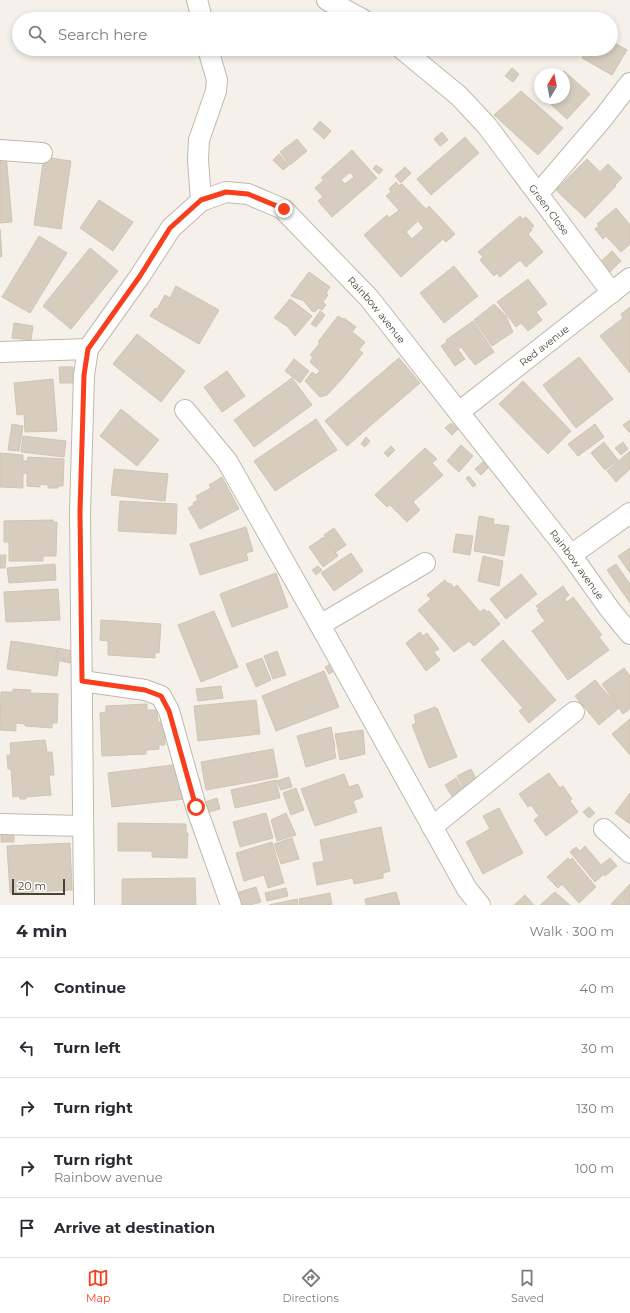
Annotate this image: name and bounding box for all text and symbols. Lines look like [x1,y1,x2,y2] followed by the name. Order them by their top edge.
[12,12,618,56] search box
[26,23,48,45] icon: search
[58,25,147,44] text: Search here
[534,68,570,104] north arrow
[526,182,572,238] street label: Green Close
[275,200,293,218] route end
[345,274,408,346] street label: Rainbow avenue
[517,322,572,369] street label: Red avenue
[547,527,607,602] street label: Rainbow avenue
[187,798,205,816] route start
[12,877,65,896] scale bar
[18,879,46,893] text: 20 m
[16,921,67,941] text: 4 min
[529,923,614,939] text: Walk · 300 m
[16,977,38,999] icon: ahead
[54,978,126,997] text: Continue
[580,980,614,996] text: 40 m
[16,1037,38,1059] icon: left
[54,1038,121,1057] text: Turn left
[581,1040,614,1056] text: 30 m
[16,1097,38,1119] icon: right
[54,1098,133,1117] text: Turn right
[576,1100,614,1116] text: 130 m
[54,1150,133,1169] text: Turn right
[16,1157,38,1179] icon: right
[575,1160,614,1176] text: 100 m
[54,1169,163,1185] text: Rainbow avenue
[16,1217,38,1239] icon: arrive
[54,1218,215,1237] text: Arrive at destination
[86,1267,110,1305] tab: Map
[283,1267,339,1305] tab: Directions
[511,1267,544,1305] tab: Saved

